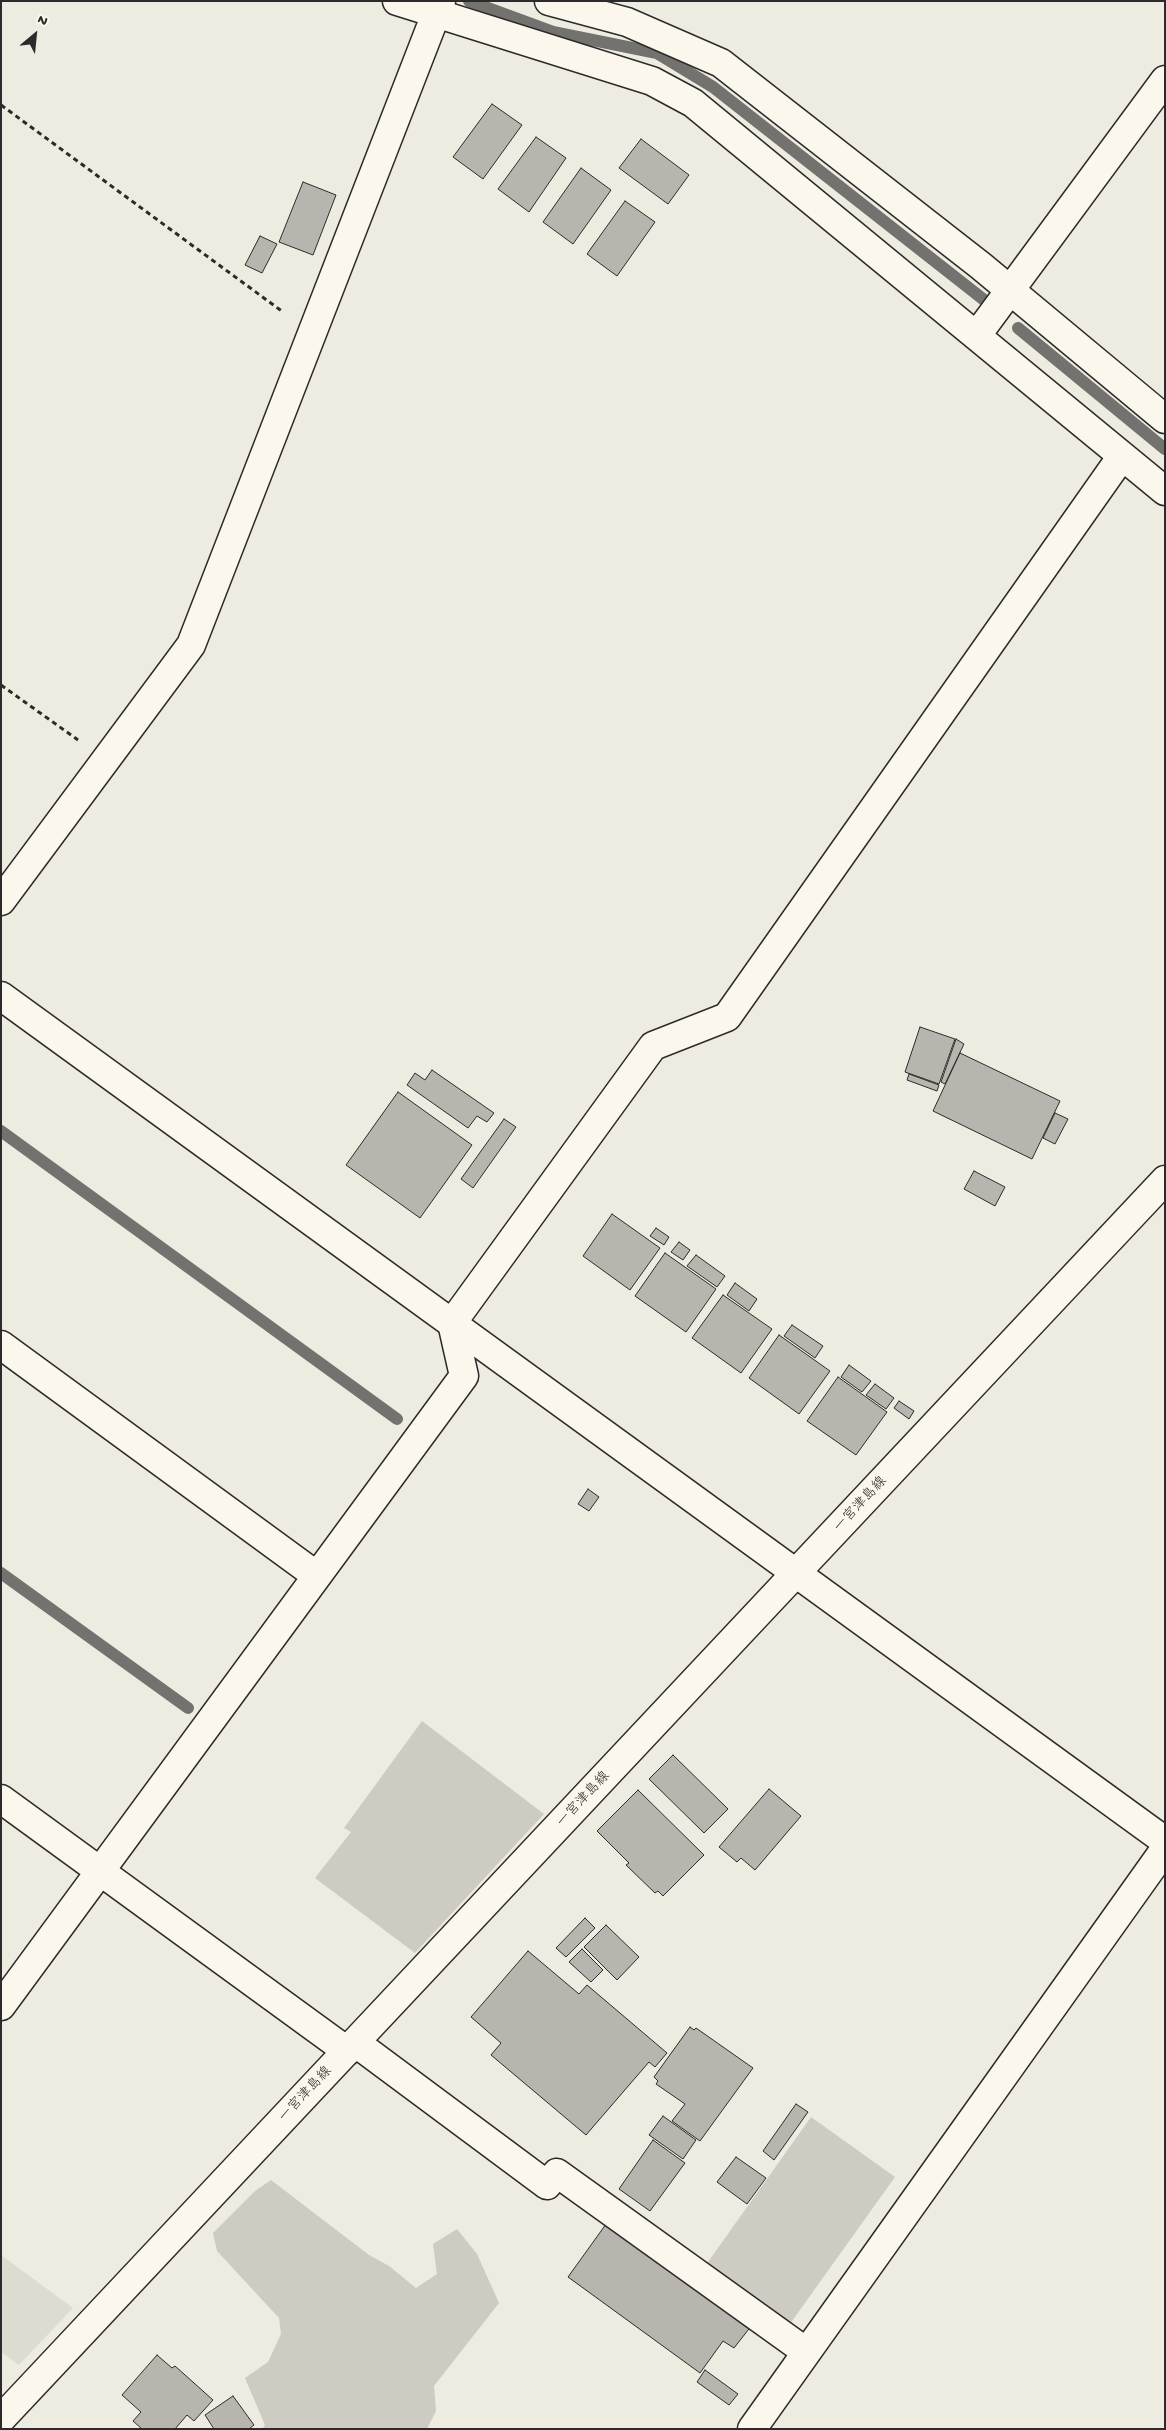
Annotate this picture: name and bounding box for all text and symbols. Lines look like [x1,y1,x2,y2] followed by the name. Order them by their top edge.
[10,10,60,60] north arrow
[34,12,50,31] text: N
[831,1474,891,1536] street label: 一宮津島線
[554,1769,614,1831] street label: 一宮津島線
[276,2064,336,2126] street label: 一宮津島線

